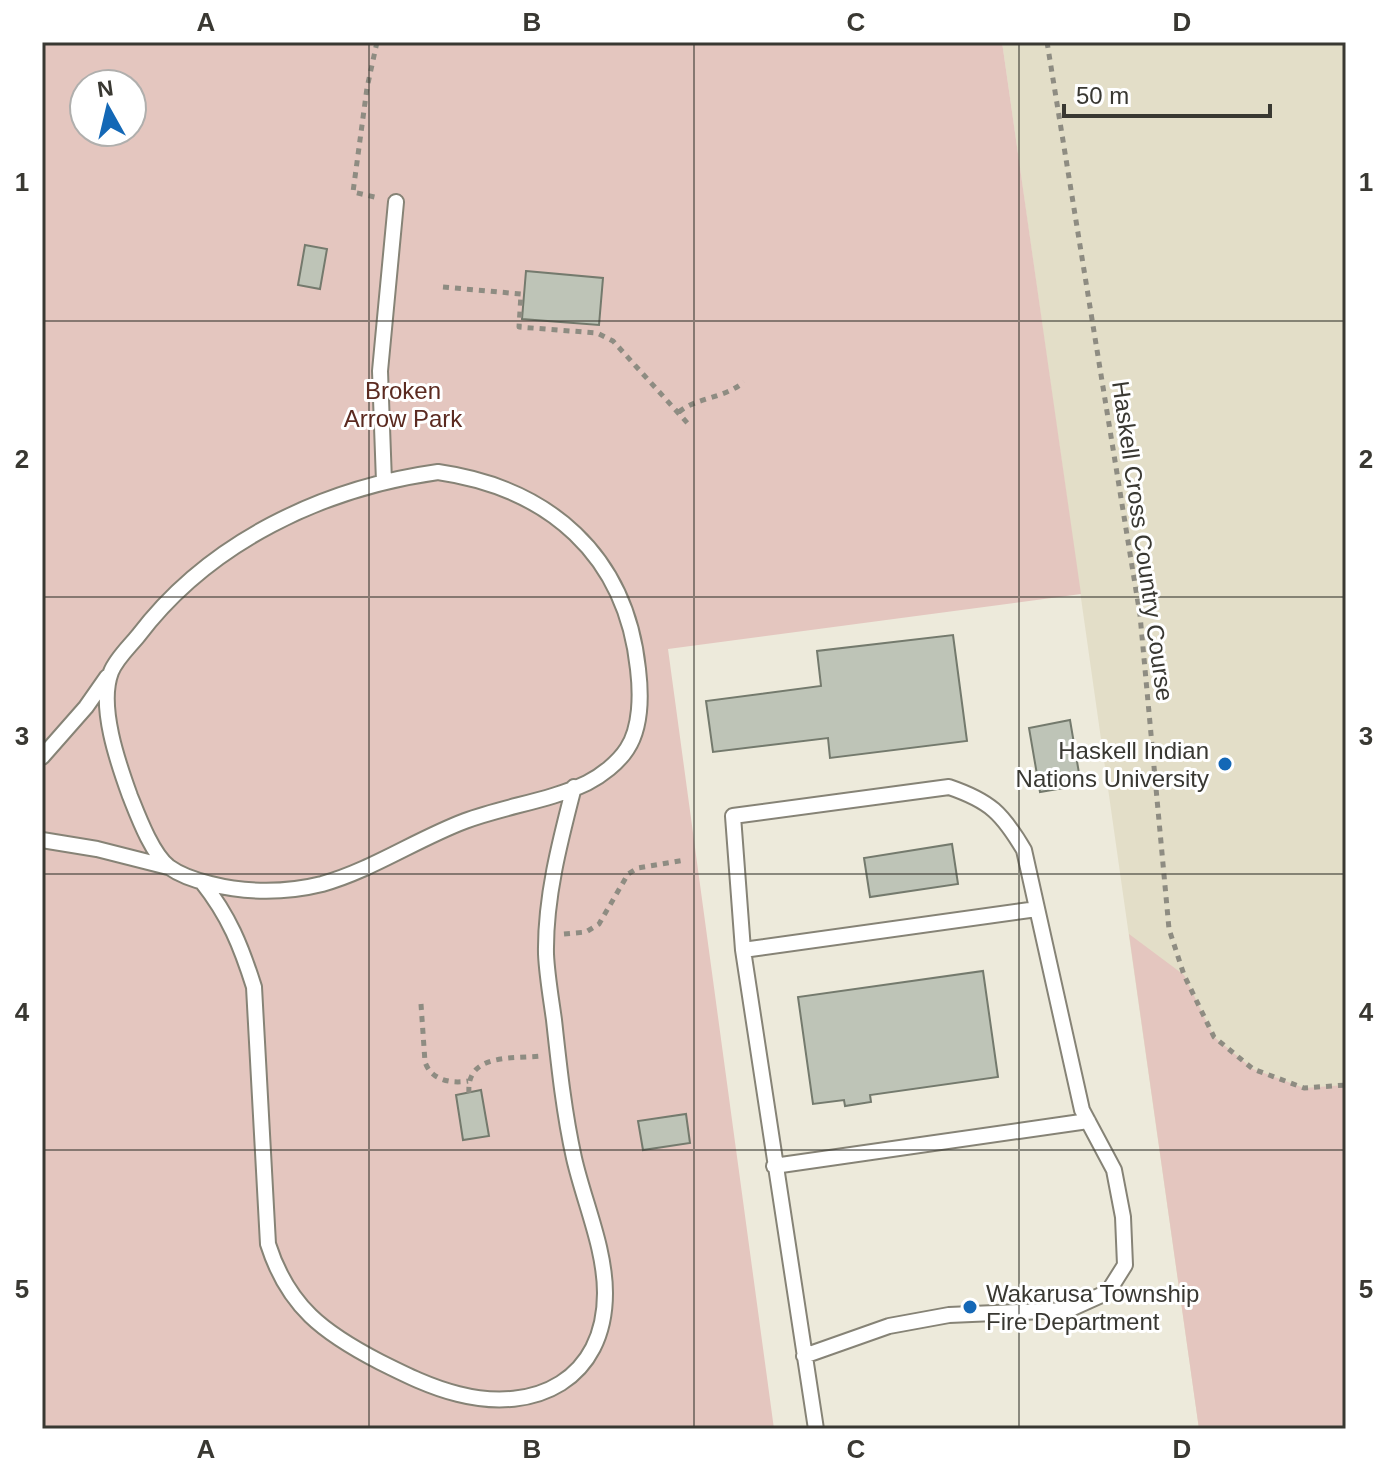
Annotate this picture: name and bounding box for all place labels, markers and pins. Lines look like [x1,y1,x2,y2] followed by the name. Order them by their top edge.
[1016,737,1209,792] place label: Haskell Indian Nations University
[1216,755,1234,773] marker: Haskell Indian Nations University
[986,1280,1199,1335] place label: Wakarusa Township Fire Department
[961,1298,979,1316] marker: Wakarusa Township Fire Department

